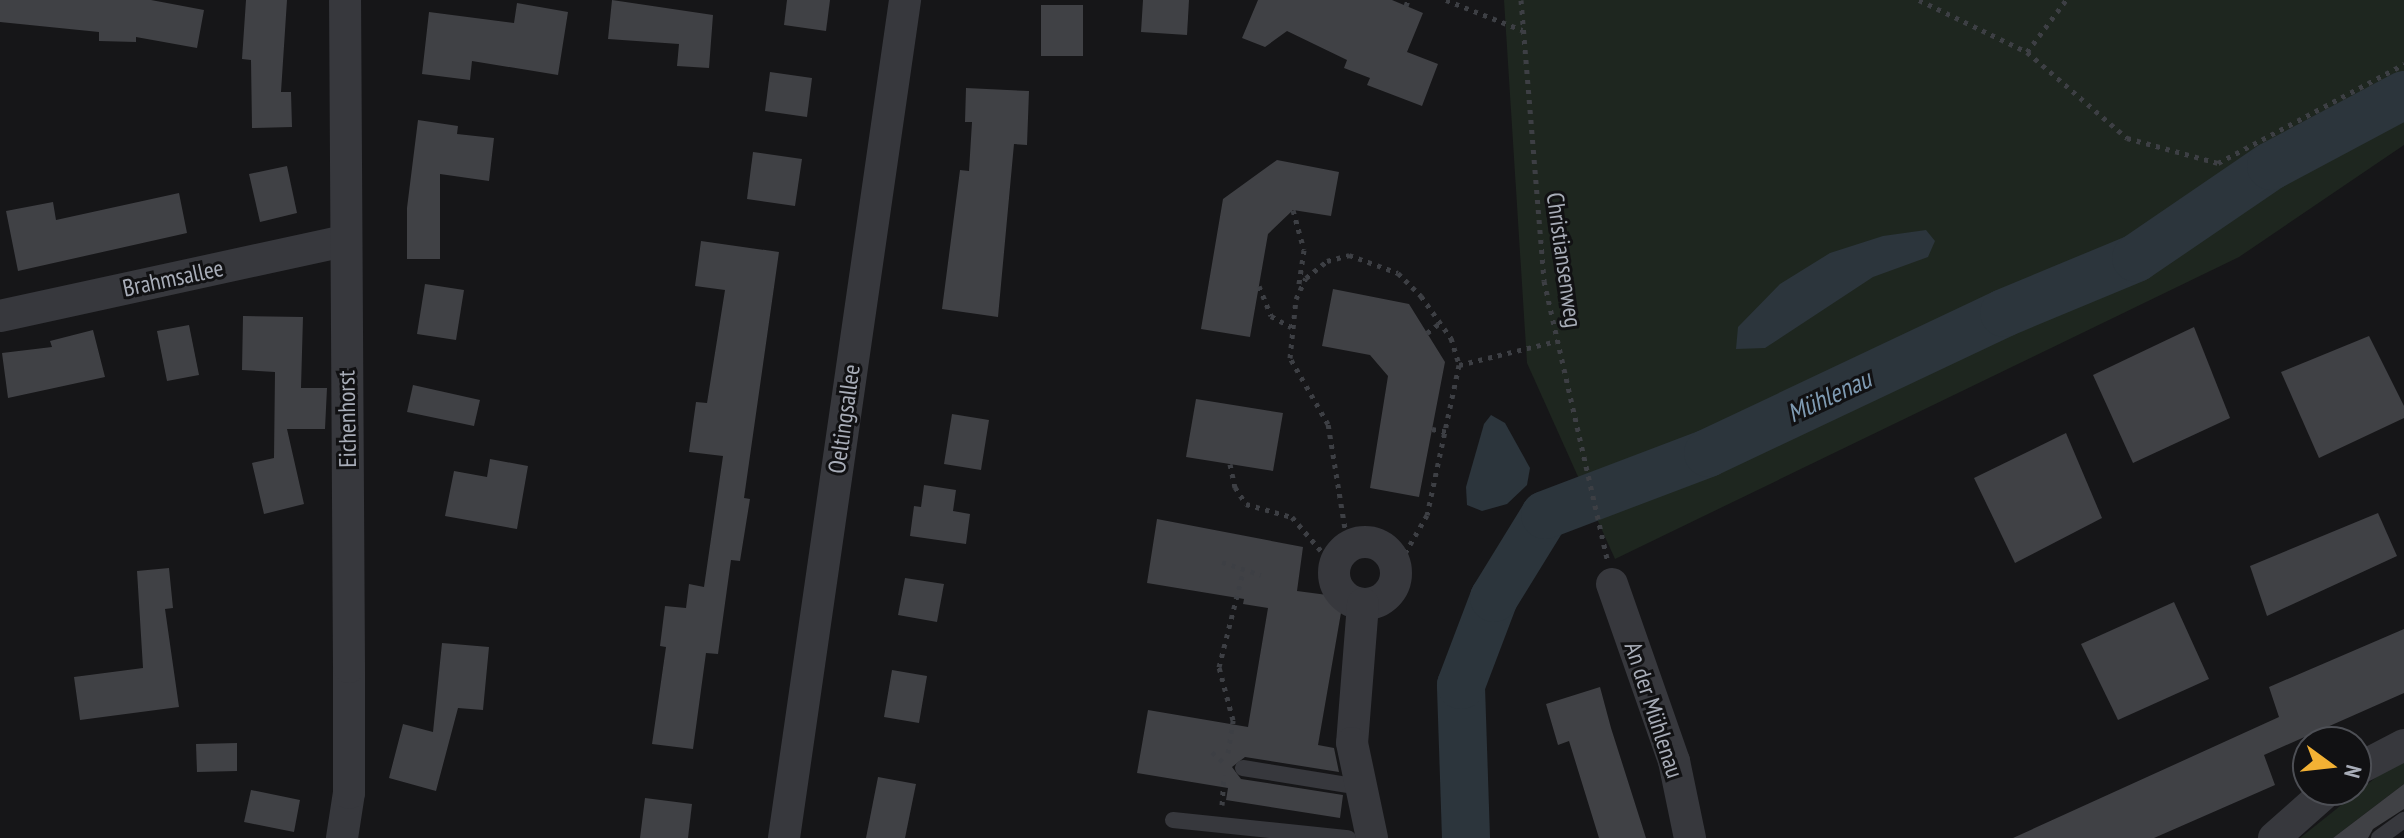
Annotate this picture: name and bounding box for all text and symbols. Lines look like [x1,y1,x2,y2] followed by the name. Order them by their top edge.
[1540,191,1588,329] street label: Christiansenweg
[120,253,226,303] street label: Brahmsallee
[822,363,866,475] street label: Oeltingsallee
[1782,363,1876,429] water label: Mühlenau
[332,370,362,468] street label: Eichenhorst
[1618,638,1690,782] street label: An der Mühlenau
[2292,726,2372,806] north arrow
[2338,762,2368,781] text: N

